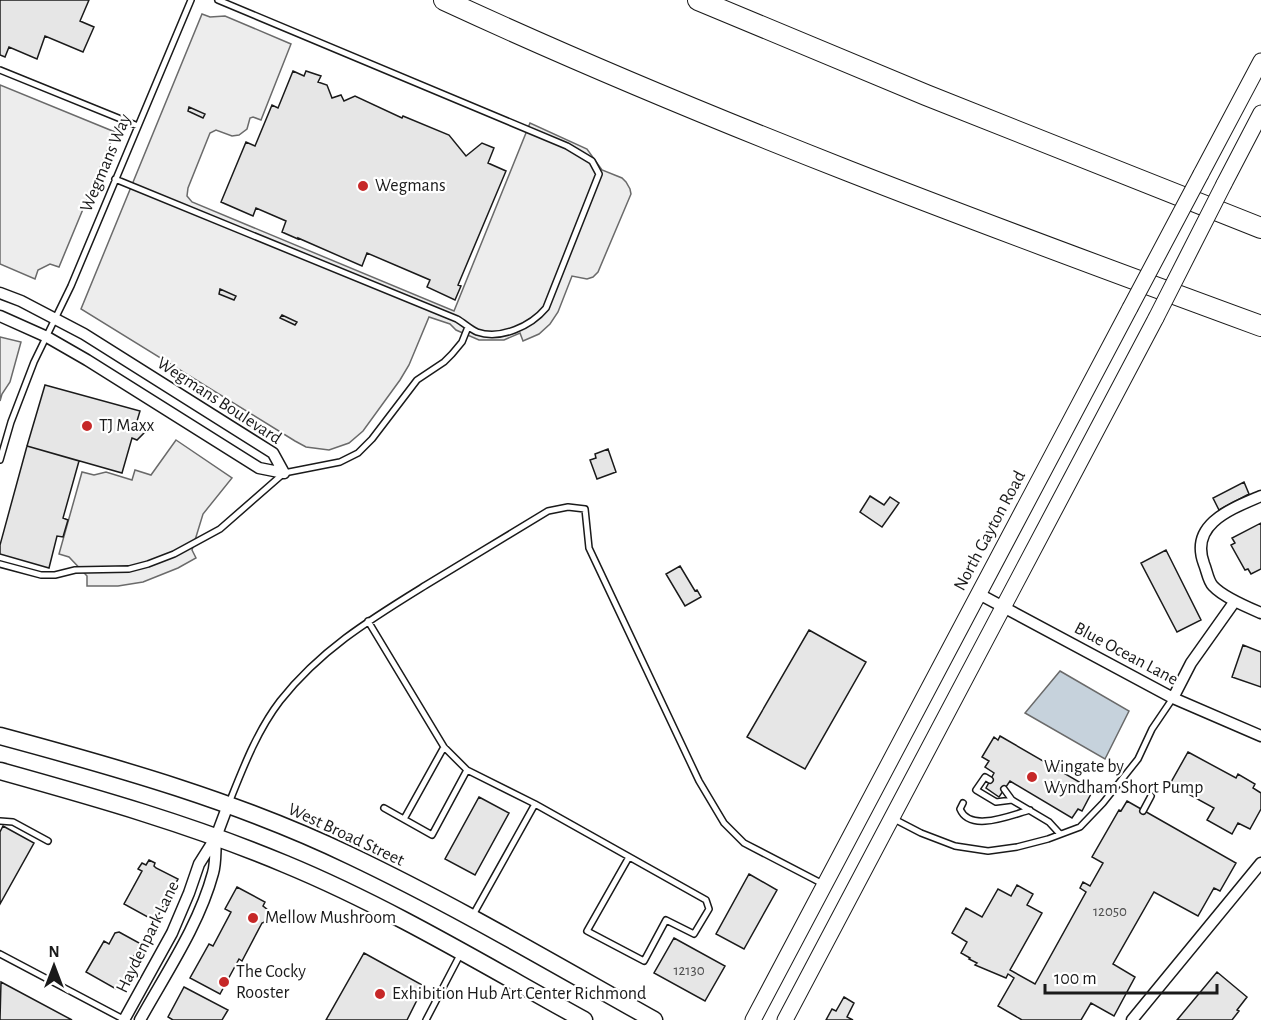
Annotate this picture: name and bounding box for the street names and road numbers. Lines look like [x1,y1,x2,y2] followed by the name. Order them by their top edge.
[77,111,135,215] street label: Wegmans Way
[154,354,284,448] street label: Wegmans Boulevard
[951,468,1029,594] street label: North Gayton Road
[1071,619,1181,689] street label: Blue Ocean Lane
[285,800,407,870] street label: West Broad Street
[113,878,183,996] street label: Haydenpark Lane

